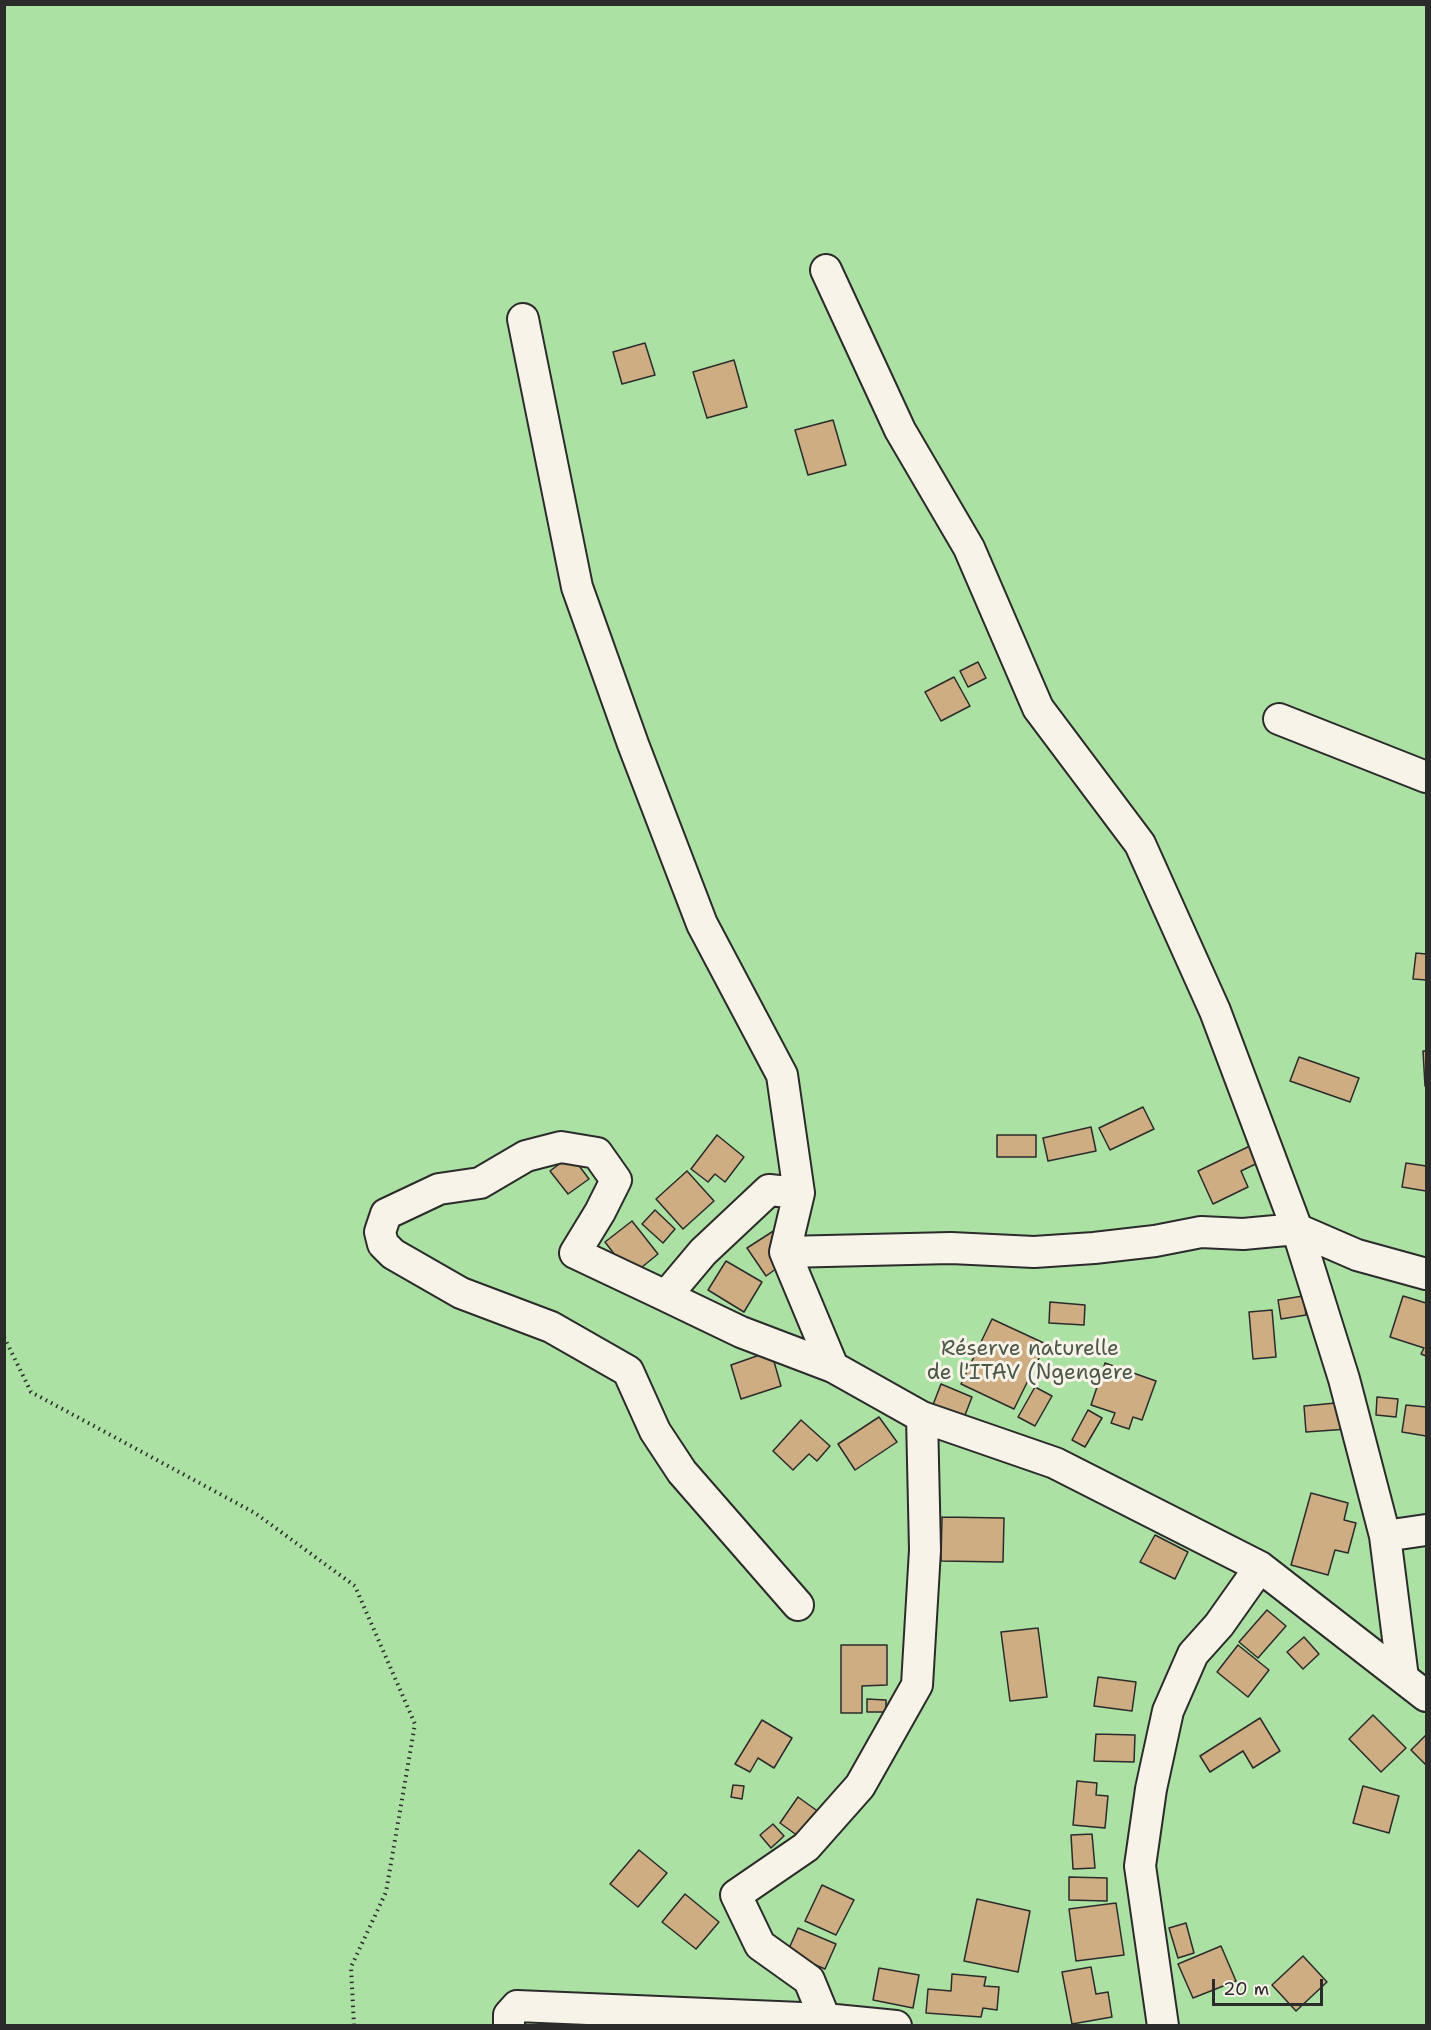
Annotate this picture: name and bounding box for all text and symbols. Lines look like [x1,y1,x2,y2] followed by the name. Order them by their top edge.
[927,1337,1133,1387] park label: Réserve naturelle de l'ITAV (Ngengere
[1215,1967,1326,2005] scale bar
[1223,1977,1269,2001] text: 20 m

